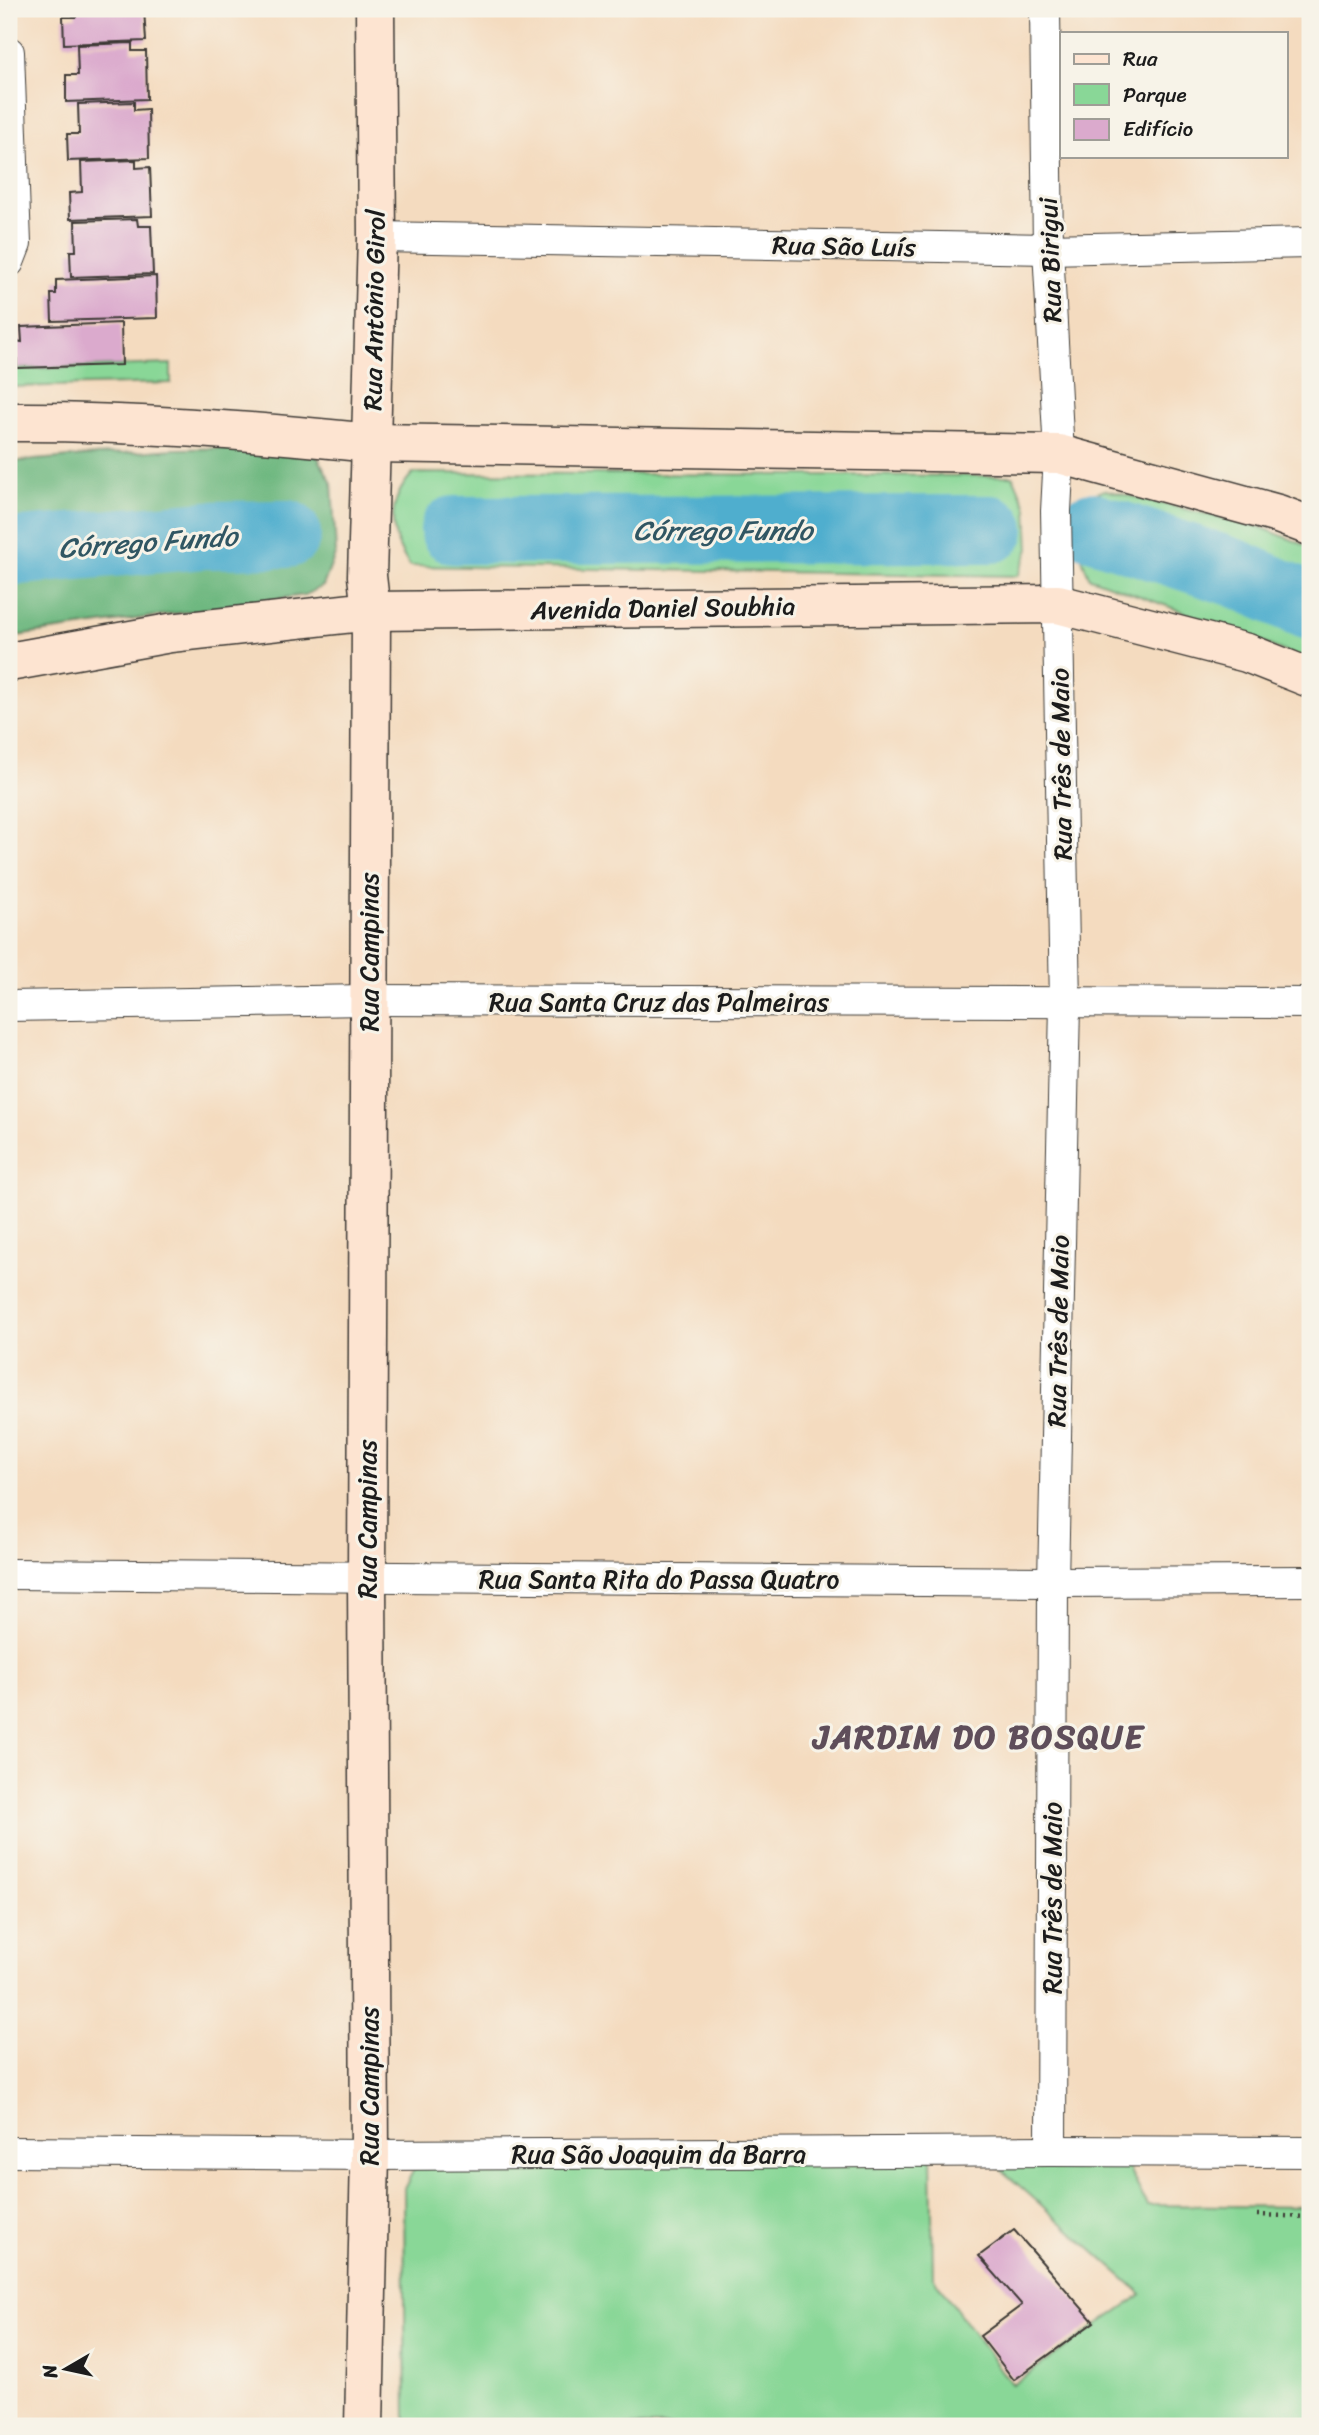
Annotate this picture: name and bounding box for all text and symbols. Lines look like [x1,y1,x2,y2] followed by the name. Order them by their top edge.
[1060,32,1288,158] legend
[1123,40,1158,78] text: Rua
[1123,76,1187,114] text: Parque
[1123,110,1193,148] text: Edifício
[1025,196,1075,323] street label: Rua Birigui
[349,208,399,411] street label: Rua Antônio Girol
[772,222,917,270] street label: Rua São Luís
[633,506,815,555] water label: Córrego Fundo
[57,511,242,573] water label: Córrego Fundo
[529,583,796,633] street label: Avenida Daniel Soubhia
[1036,668,1086,860] street label: Rua Três de Maio
[346,872,392,1031] street label: Rua Campinas
[489,979,830,1025] street label: Rua Santa Cruz das Palmeiras
[1033,1235,1083,1427] street label: Rua Três de Maio
[344,1439,390,1598] street label: Rua Campinas
[479,1556,839,1602] street label: Rua Santa Rita do Passa Quatro
[811,1708,1146,1766] district label: JARDIM DO BOSQUE
[1029,1802,1075,1994] street label: Rua Três de Maio
[346,2006,392,2165] street label: Rua Campinas
[512,2131,806,2177] street label: Rua São Joaquim da Barra
[32,2334,102,2404] north arrow
[32,2362,67,2382] text: N

